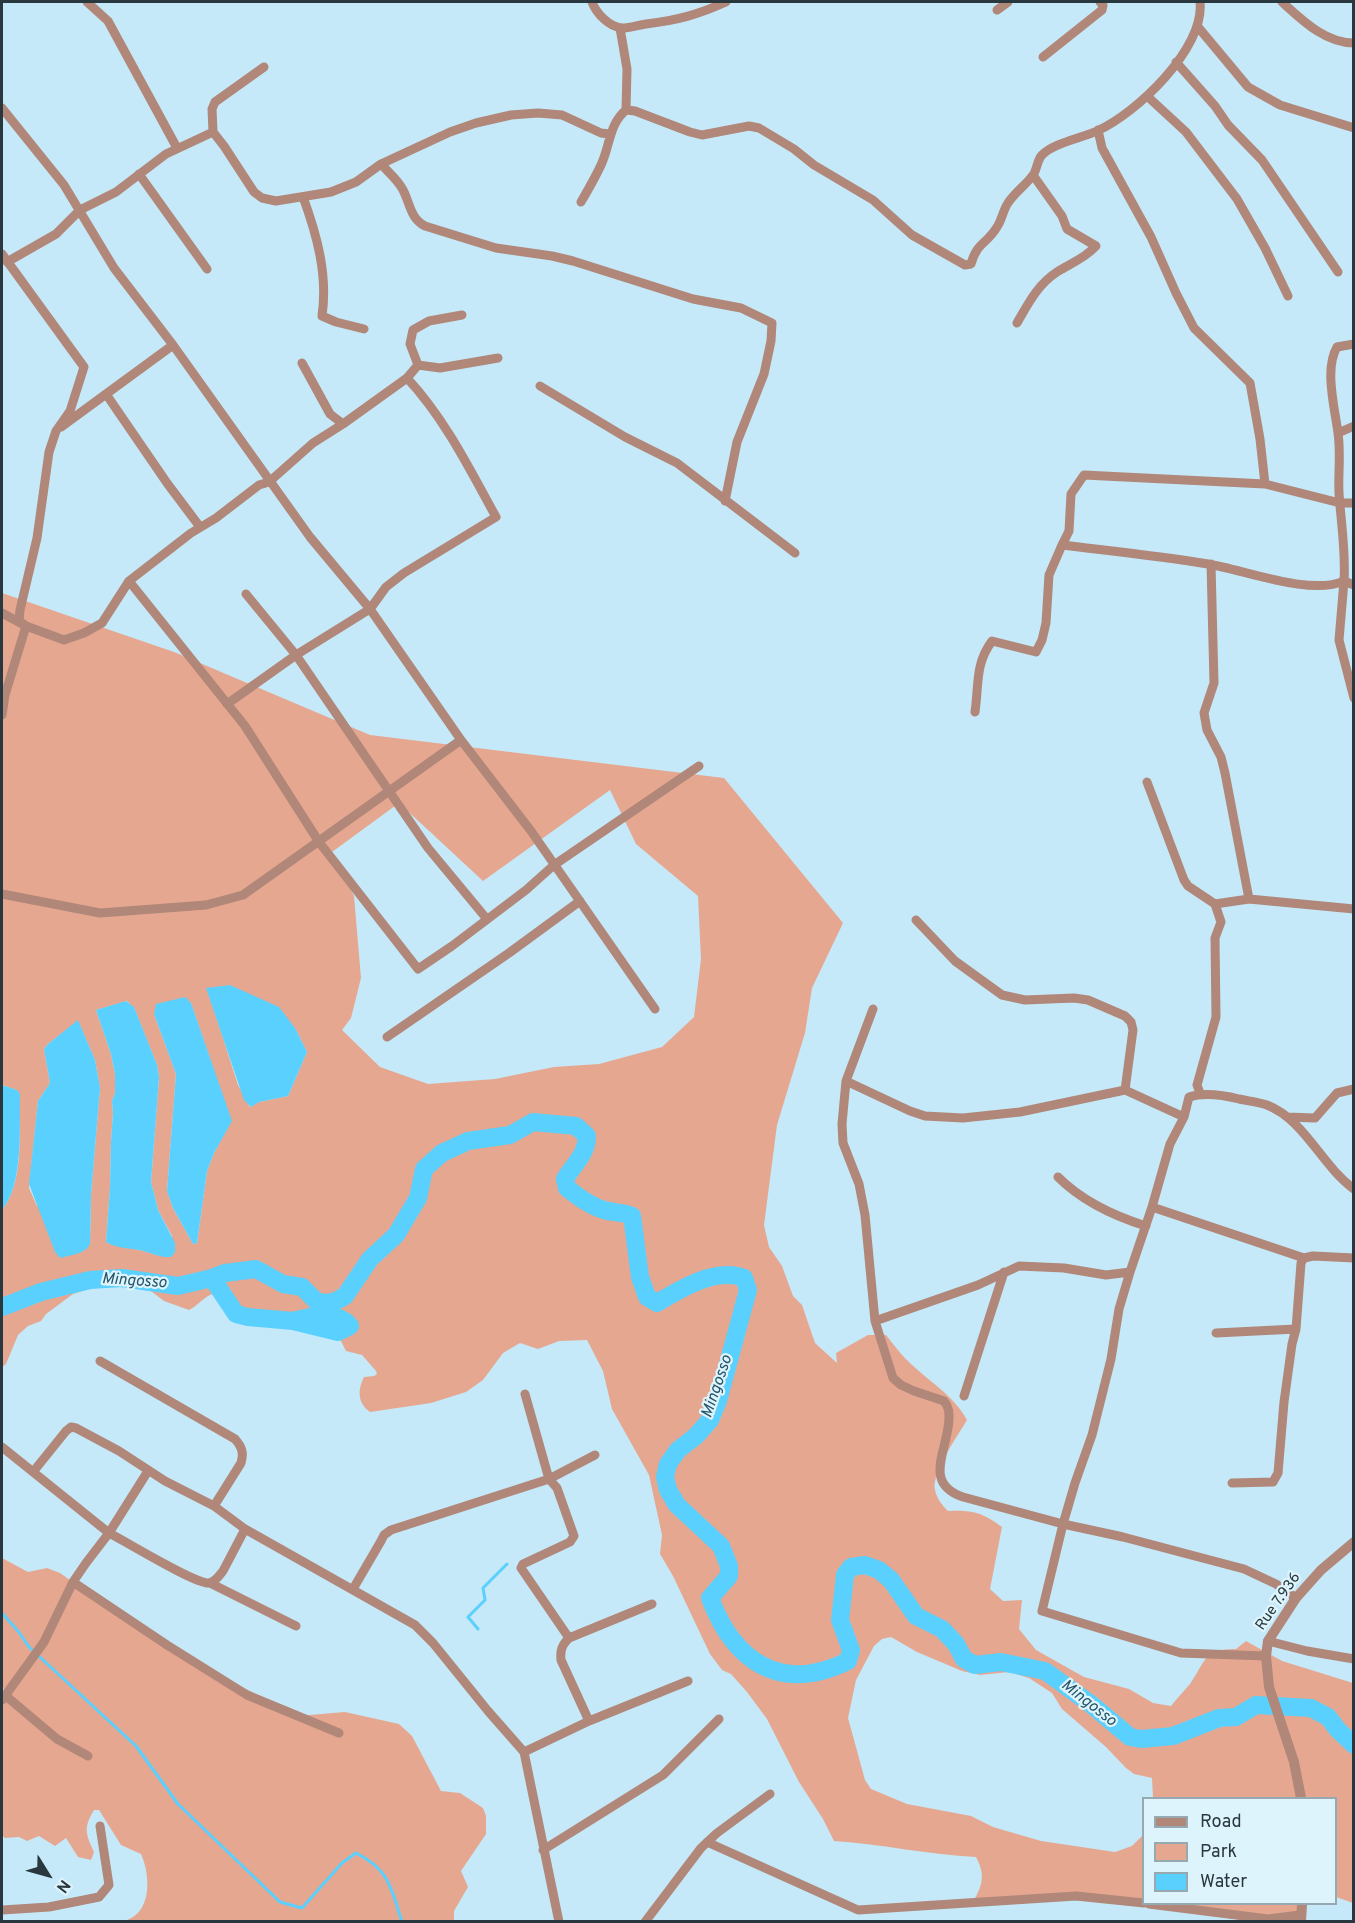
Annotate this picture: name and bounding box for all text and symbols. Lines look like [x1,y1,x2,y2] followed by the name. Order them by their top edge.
[101,1270,167,1294] water label: Mingosso
[698,1353,738,1421] water label: Mingosso
[1253,1570,1305,1634] street label: Rue 7.936
[1057,1676,1119,1732] water label: Mingosso
[1142,1797,1337,1905] legend
[1200,1811,1242,1834] text: Road
[1200,1841,1237,1864] text: Park
[18,1845,78,1905] north arrow
[1200,1871,1247,1894] text: Water
[51,1875,74,1896] text: N

